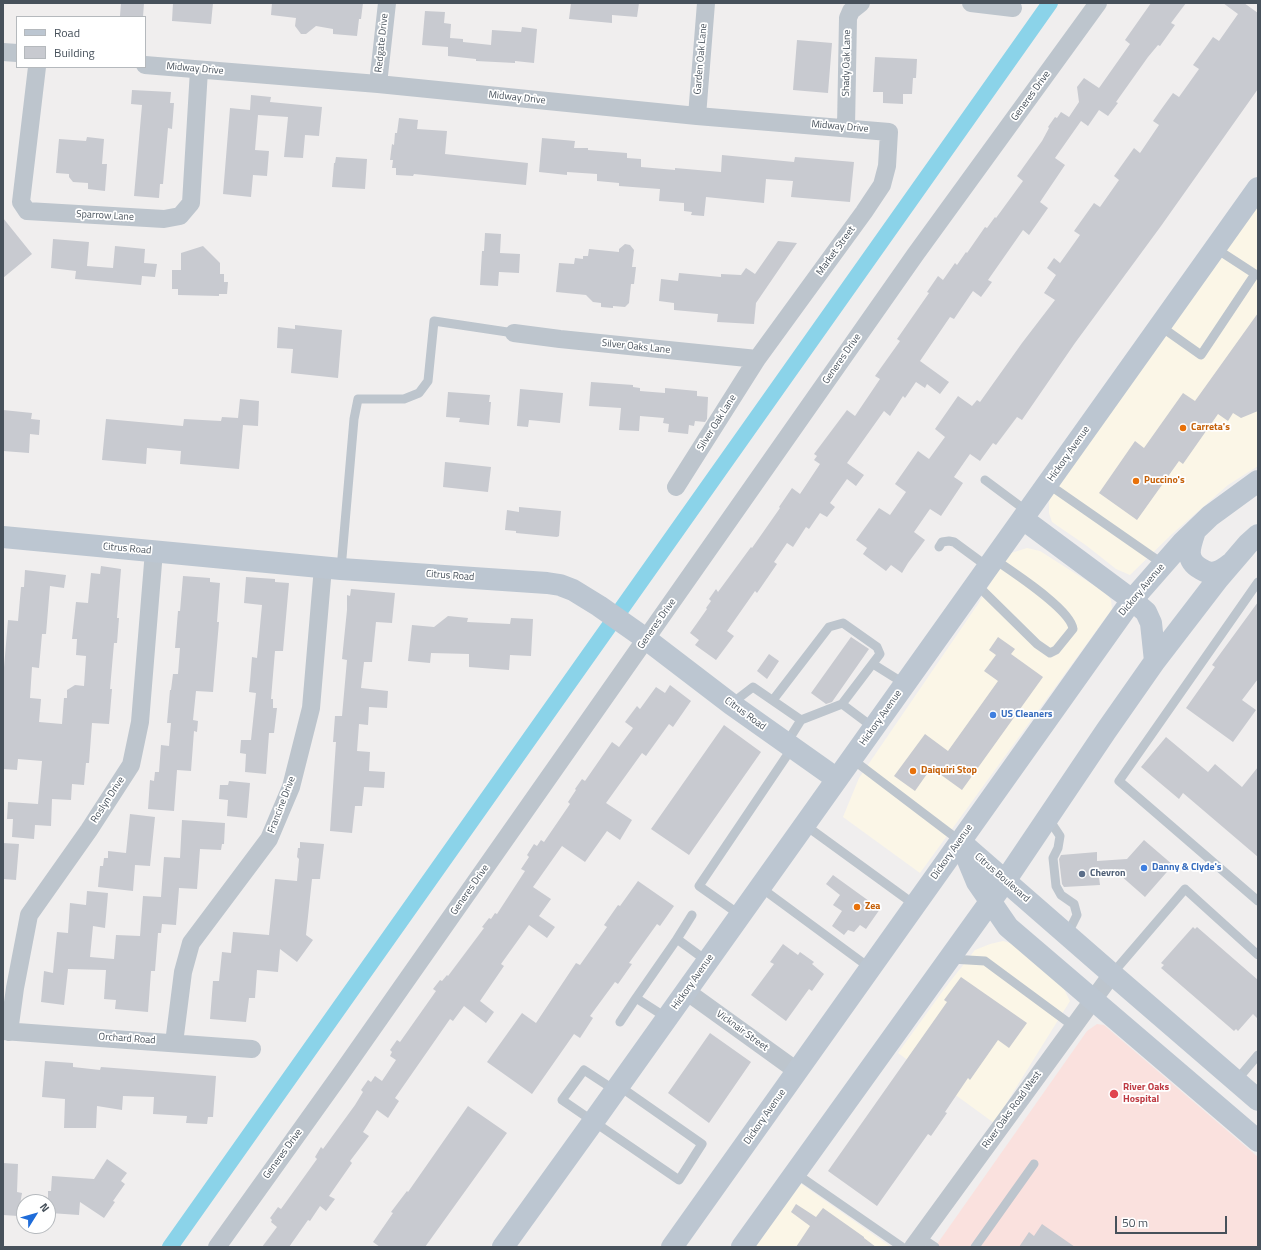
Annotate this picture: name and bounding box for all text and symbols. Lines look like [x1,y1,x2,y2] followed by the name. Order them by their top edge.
[373,13,391,73] street label: Redgate Drive
[16,16,146,68] legend
[54,23,80,42] text: Road
[692,23,710,95] street label: Garden Oak Lane
[840,29,854,97] street label: Shady Oak Lane
[54,43,95,62] text: Building
[166,61,224,77] street label: Midway Drive
[1009,69,1053,123] street label: Generes Drive
[488,89,546,107] street label: Midway Drive
[811,119,869,135] street label: Midway Drive
[76,208,134,224] street label: Sparrow Lane
[814,224,858,278] street label: Market Street
[820,331,864,387] street label: Generes Drive
[601,337,671,357] street label: Silver Oaks Lane
[695,393,739,453] street label: Silver Oak Lane
[1191,422,1230,434] place label: Carreta's
[1178,423,1188,433] marker: Carreta's
[1045,424,1093,484] street label: Hickory Avenue
[1144,475,1185,487] place label: Puccino's
[1131,476,1141,486] marker: Puccino's
[102,541,152,557] street label: Citrus Road
[1117,561,1167,619] street label: Dickory Avenue
[425,568,475,584] street label: Citrus Road
[635,596,679,652] street label: Generes Drive
[857,688,905,748] street label: Hickory Avenue
[722,695,768,733] street label: Citrus Road
[1001,709,1053,721] place label: US Cleaners
[988,710,998,720] marker: US Cleaners
[921,765,977,777] place label: Daiquiri Stop
[908,766,918,776] marker: Daiquiri Stop
[89,775,127,825] street label: Roslyn Drive
[266,775,298,835] street label: Francine Drive
[929,822,975,882] street label: Dickory Avenue
[972,851,1032,905] street label: Citrus Boulevard
[448,862,492,918] street label: Generes Drive
[1152,862,1222,874] place label: Danny & Clyde's
[1139,863,1149,873] marker: Danny & Clyde's
[1090,868,1126,880] place label: Chevron
[1077,869,1087,879] marker: Chevron
[865,901,880,913] place label: Zea
[852,902,862,912] marker: Zea
[669,952,717,1012] street label: Hickory Avenue
[714,1008,770,1054] street label: Vicknair Street
[98,1031,156,1047] street label: Orchard Road
[980,1069,1044,1151] street label: River Oaks Road West
[1123,1082,1169,1106] place label: River Oaks Hospital
[742,1087,788,1147] street label: Dickory Avenue
[1108,1088,1120,1100] marker: River Oaks Hospital
[261,1127,305,1181] street label: Generes Drive
[16,1194,56,1234] north arrow
[36,1200,53,1215] text: N
[1117,1208,1229,1234] scale bar
[1122,1213,1148,1232] text: 50 m

